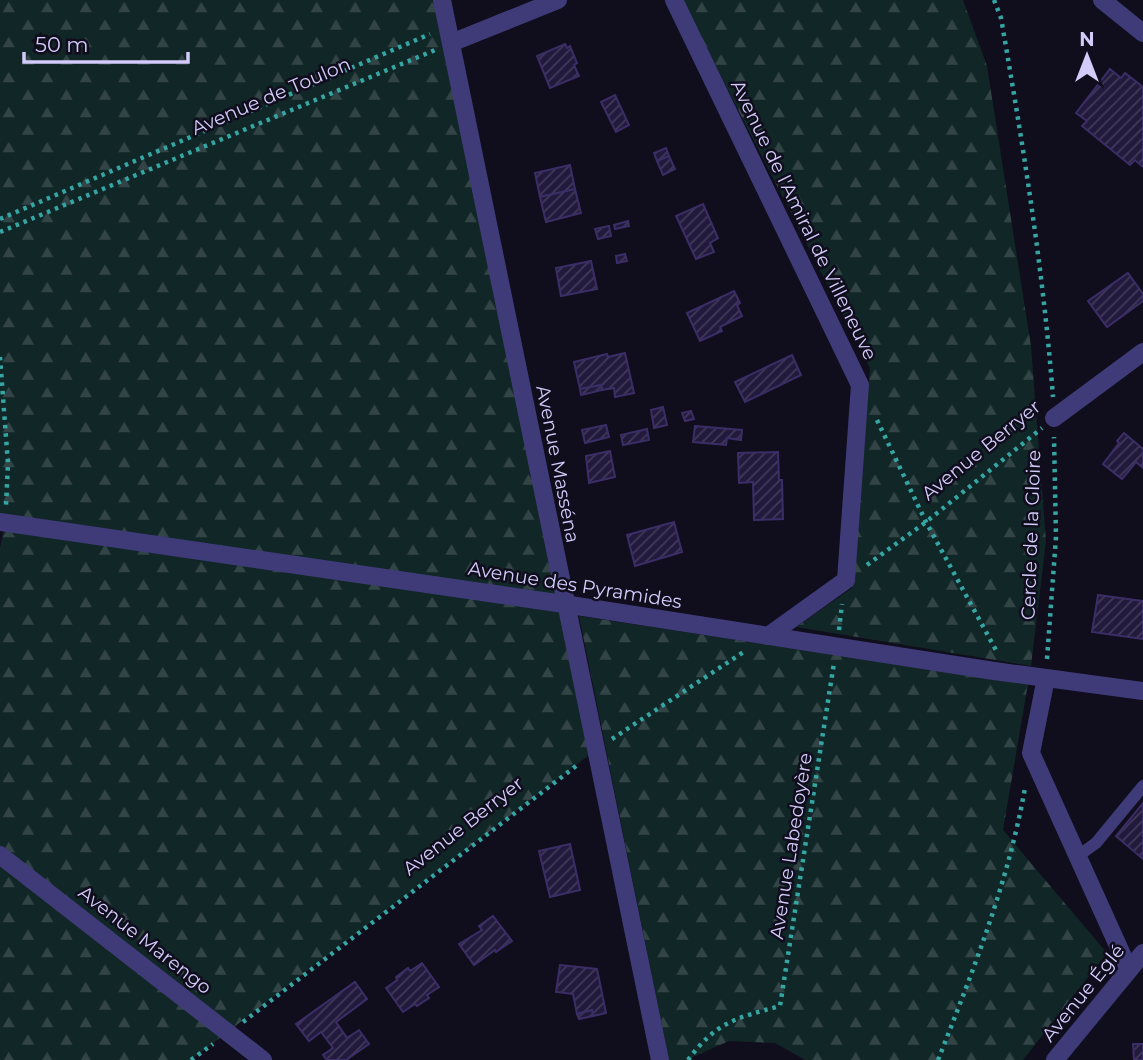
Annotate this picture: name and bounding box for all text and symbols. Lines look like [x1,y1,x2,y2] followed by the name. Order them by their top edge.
[24,21,189,65] scale bar
[1052,21,1122,91] north arrow
[1079,28,1095,51] text: N
[35,32,89,57] text: 50 m
[188,52,354,140] street label: Avenue de Toulon
[726,76,882,364] street label: Avenue de l'Amiral de Villeneuve
[531,383,585,545] street label: Avenue Masséna
[917,395,1045,505] street label: Avenue Berryer
[1017,449,1045,621] street label: Cercle de la Gloire
[466,557,684,613] street label: Avenue des Pyramides
[765,751,817,941] street label: Avenue Labedoyère
[398,772,528,880] street label: Avenue Berryer
[74,881,216,999] street label: Avenue Marengo
[1037,940,1129,1046] street label: Avenue Églé

